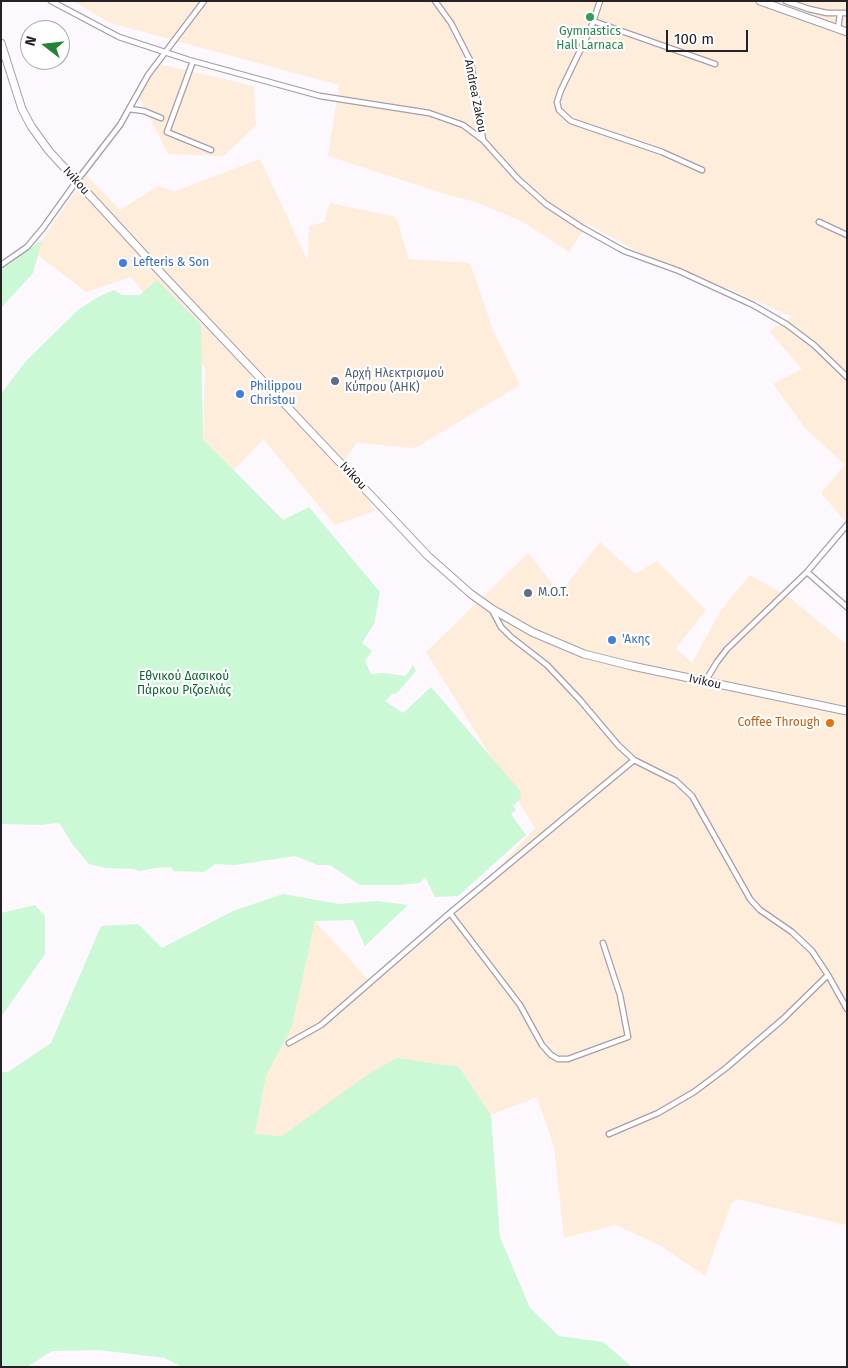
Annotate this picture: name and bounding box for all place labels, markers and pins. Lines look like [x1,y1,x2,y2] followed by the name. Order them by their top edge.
[584,11,596,23] marker: Gymnastics Hall Larnaca
[556,25,624,53] place label: Gymnastics Hall Larnaca
[133,256,209,270] place label: Lefteris & Son
[117,257,129,269] marker: Lefteris & Son
[345,367,444,395] place label: Αρχή Ηλεκτρισμού Κύπρου (ΑΗΚ)
[329,375,341,387] marker: Αρχή Ηλεκτρισμού Κύπρου (ΑΗΚ)
[250,380,302,408] place label: Philippou Christou
[234,388,246,400] marker: Philippou Christou
[538,586,569,600] place label: M.O.T.
[522,587,534,599] marker: M.O.T.
[622,633,650,647] place label: 'Ακης
[606,634,618,646] marker: 'Ακης
[738,716,820,730] place label: Coffee Through
[824,717,836,729] marker: Coffee Through

